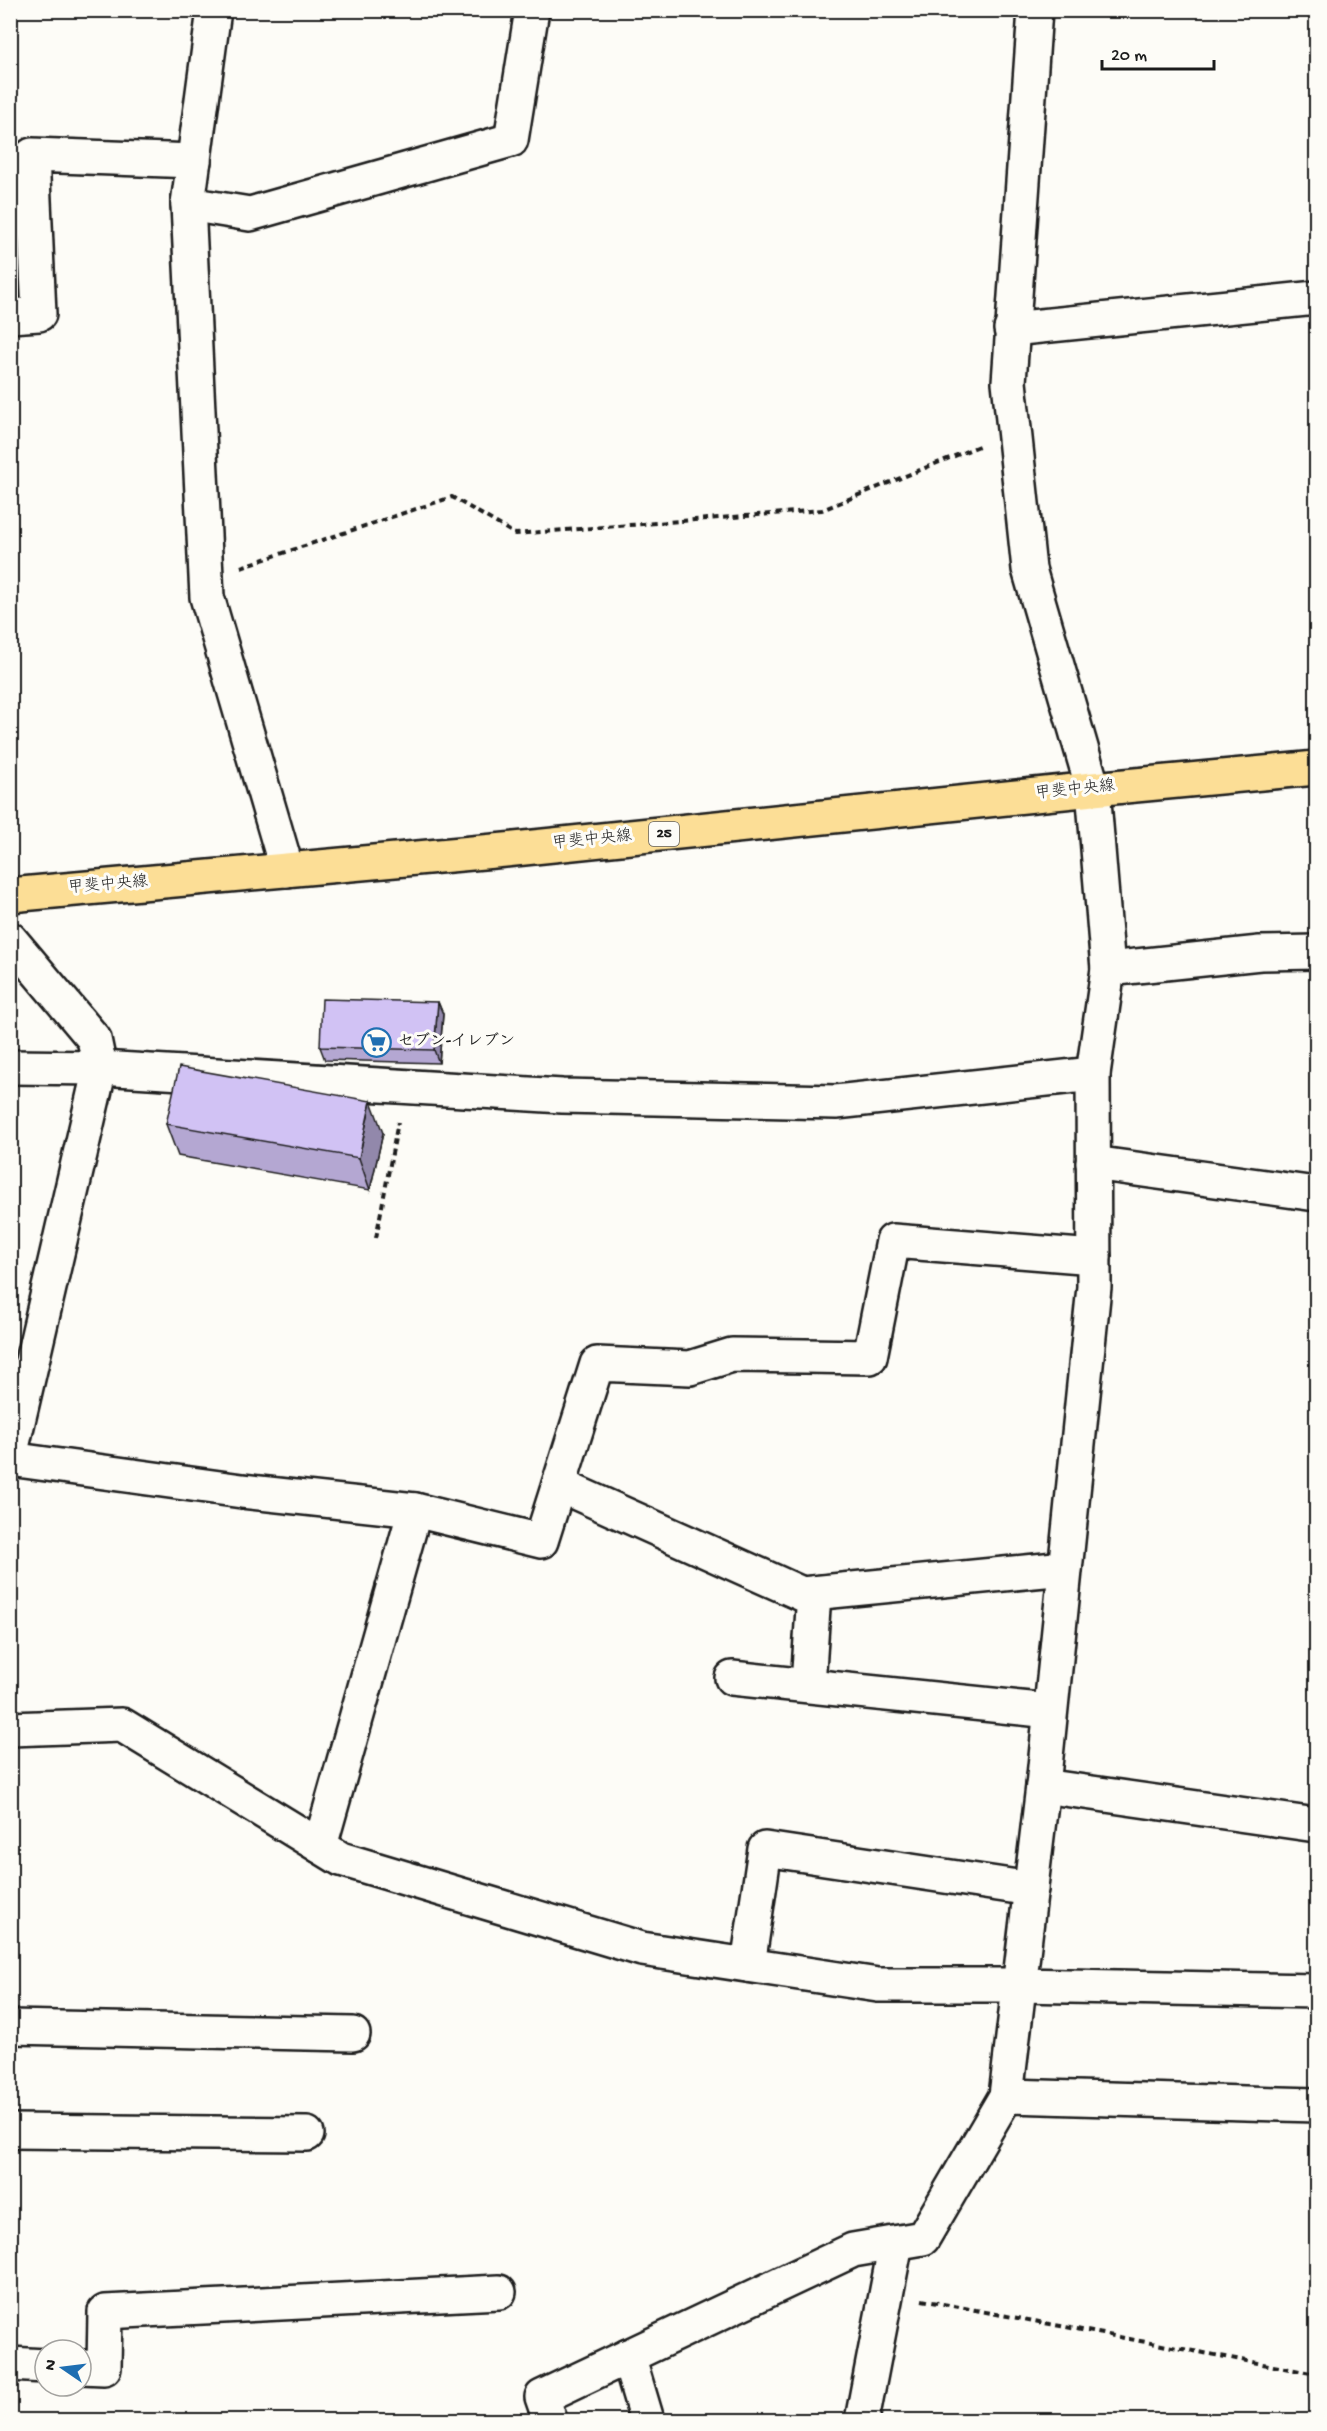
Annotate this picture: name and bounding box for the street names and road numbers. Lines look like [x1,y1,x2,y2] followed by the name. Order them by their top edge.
[1034,775,1116,805] street label: 甲斐中央線
[649,822,679,846] road number: 25
[551,825,633,855] street label: 甲斐中央線
[67,871,149,899] street label: 甲斐中央線

